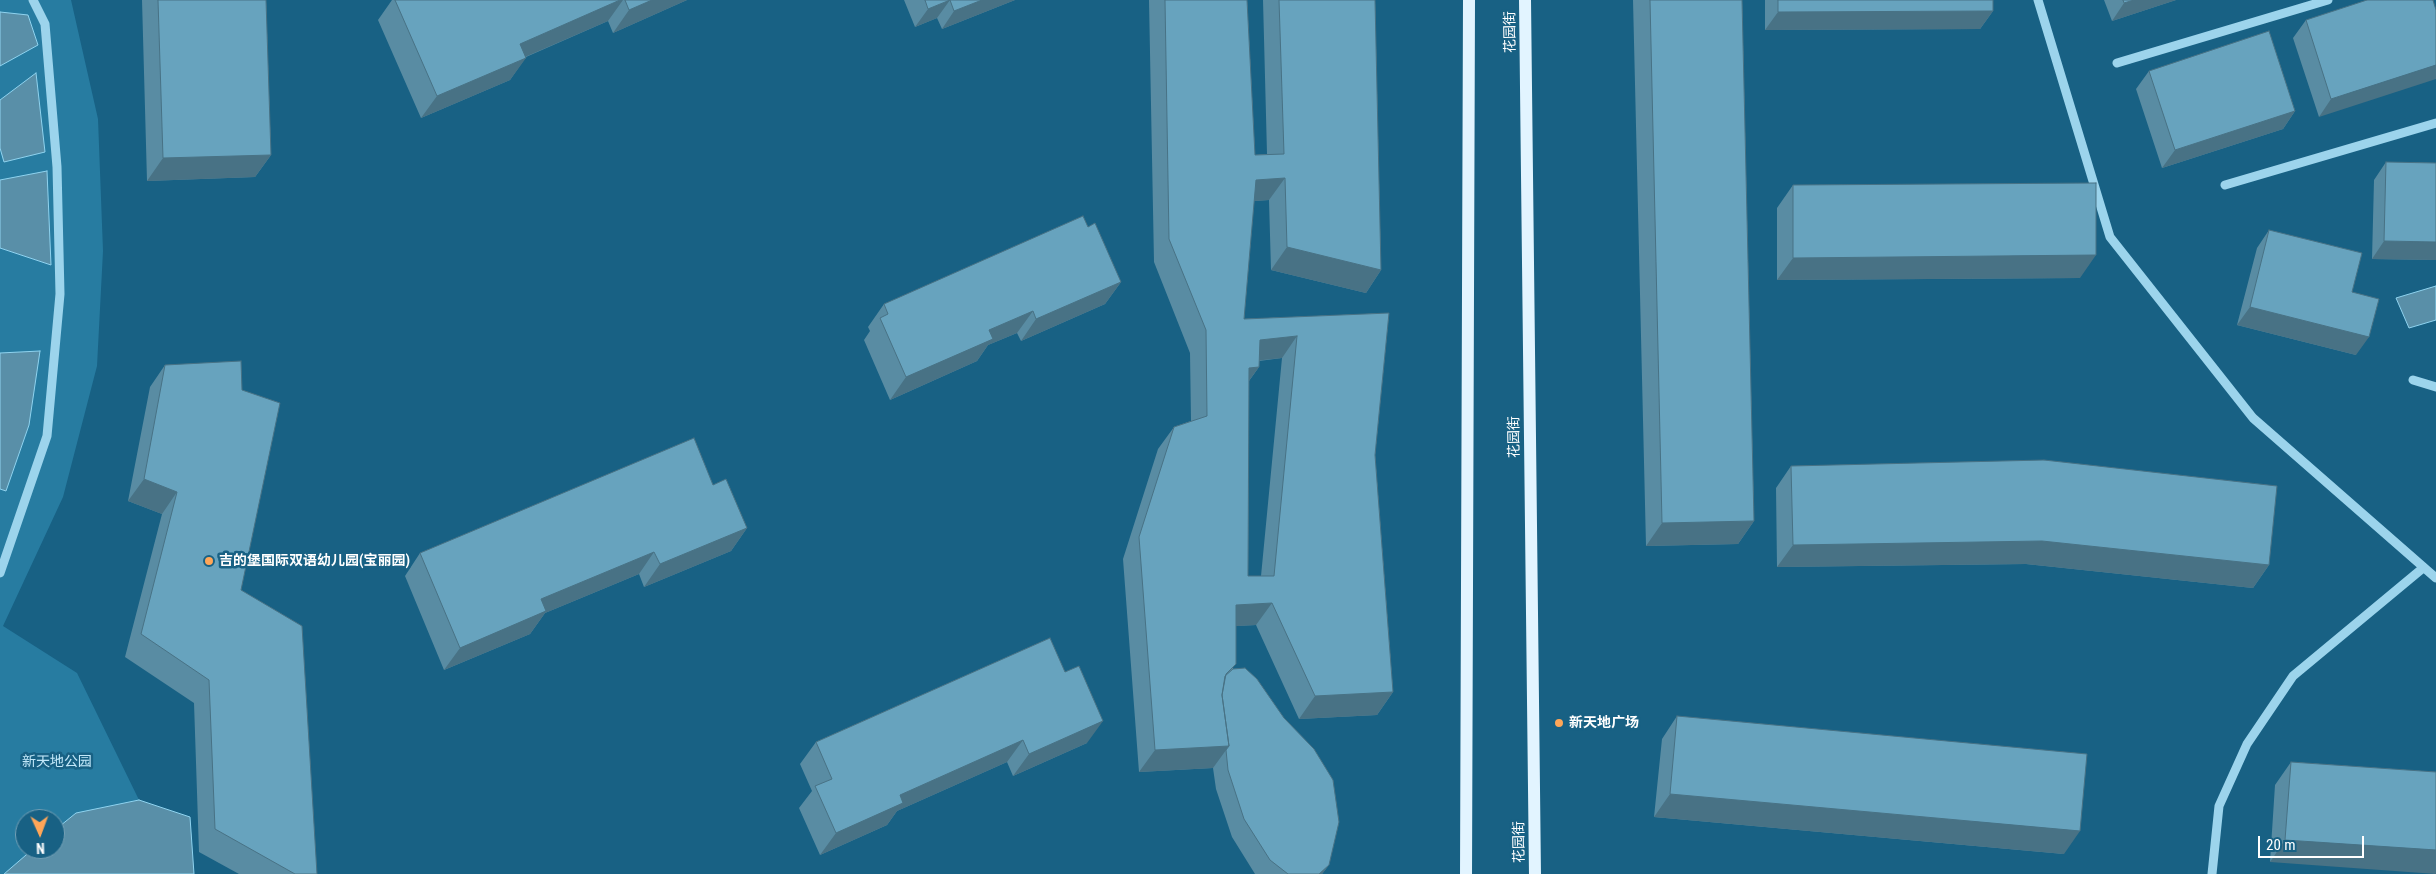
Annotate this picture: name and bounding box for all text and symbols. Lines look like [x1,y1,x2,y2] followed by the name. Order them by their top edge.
[1502,11,1520,53] street label: 花园街
[1506,416,1524,458] street label: 花园街
[219,553,410,569] place label: 吉的堡国际双语幼儿园(宝丽园)
[203,555,215,567] marker: 吉的堡国际双语幼儿园(宝丽园)
[1569,715,1639,731] place label: 新天地广场
[1553,717,1565,729] marker: 新天地广场
[22,754,92,770] park label: 新天地公园
[15,809,65,859] north arrow
[1511,821,1529,863] street label: 花园街
[2261,826,2367,858] scale bar
[2266,836,2296,854] text: 20 m
[36,840,45,856] text: N

